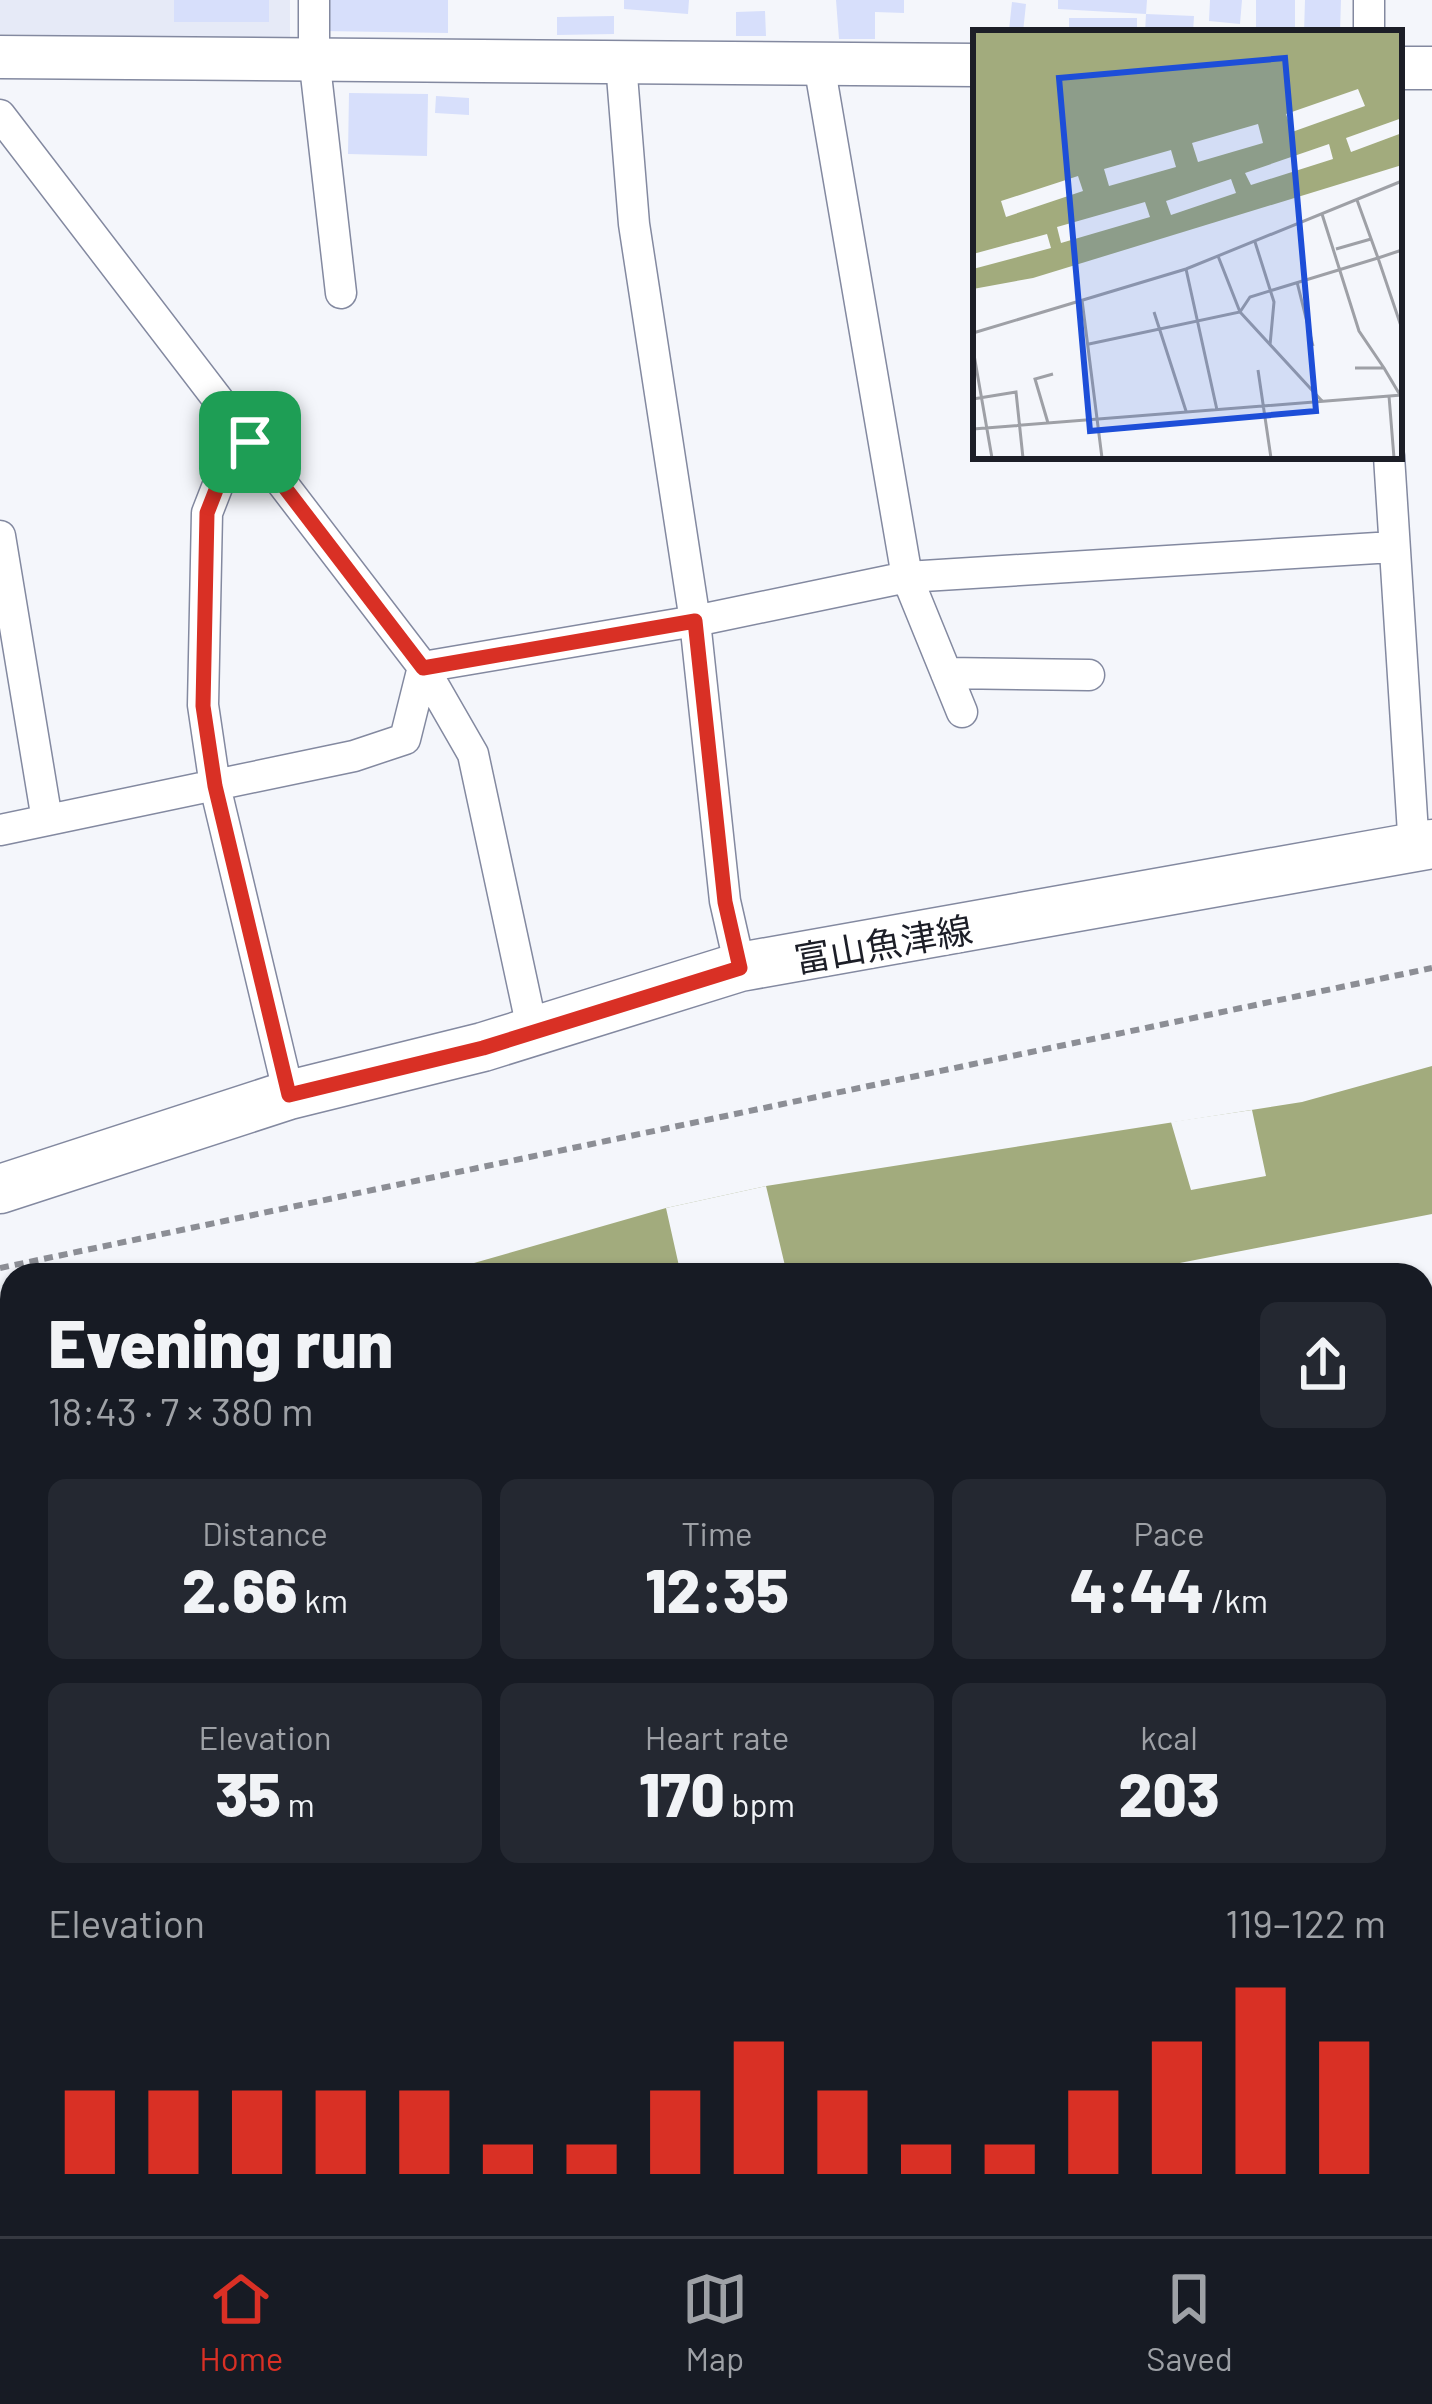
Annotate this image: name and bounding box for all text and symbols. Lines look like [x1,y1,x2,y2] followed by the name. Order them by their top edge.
[973,30,1402,459] inset map
[199,391,301,493] pin
[217,409,283,475] icon: arrive
[791,906,975,980] street label: 富山魚津線
[48,1302,393,1381] text: Evening run
[1260,1302,1386,1428] button: share
[48,1387,314,1434] text: 18:43 · 7 × 380 m
[202,1513,328,1553] text: Distance
[681,1513,753,1553] text: Time
[1134,1513,1204,1553] text: Pace
[182,1553,298,1625] text: 2.66
[645,1553,789,1625] text: 12:35
[1070,1553,1205,1625] text: 4:44
[298,1580,348,1620] text: km
[1205,1580,1268,1620] text: /km
[199,1717,331,1757] text: Elevation
[645,1717,789,1757] text: Heart rate
[1140,1717,1198,1757] text: kcal
[215,1757,281,1829] text: 35
[639,1757,725,1829] text: 170
[1118,1757,1220,1829] text: 203
[281,1784,315,1824] text: m
[725,1784,795,1824] text: bpm
[48,1899,205,1946] text: Elevation
[1225,1899,1386,1946] text: 119–122 m
[199,2266,283,2378] tab: Home
[682,2266,748,2378] tab: Map
[1146,2266,1233,2378] tab: Saved

